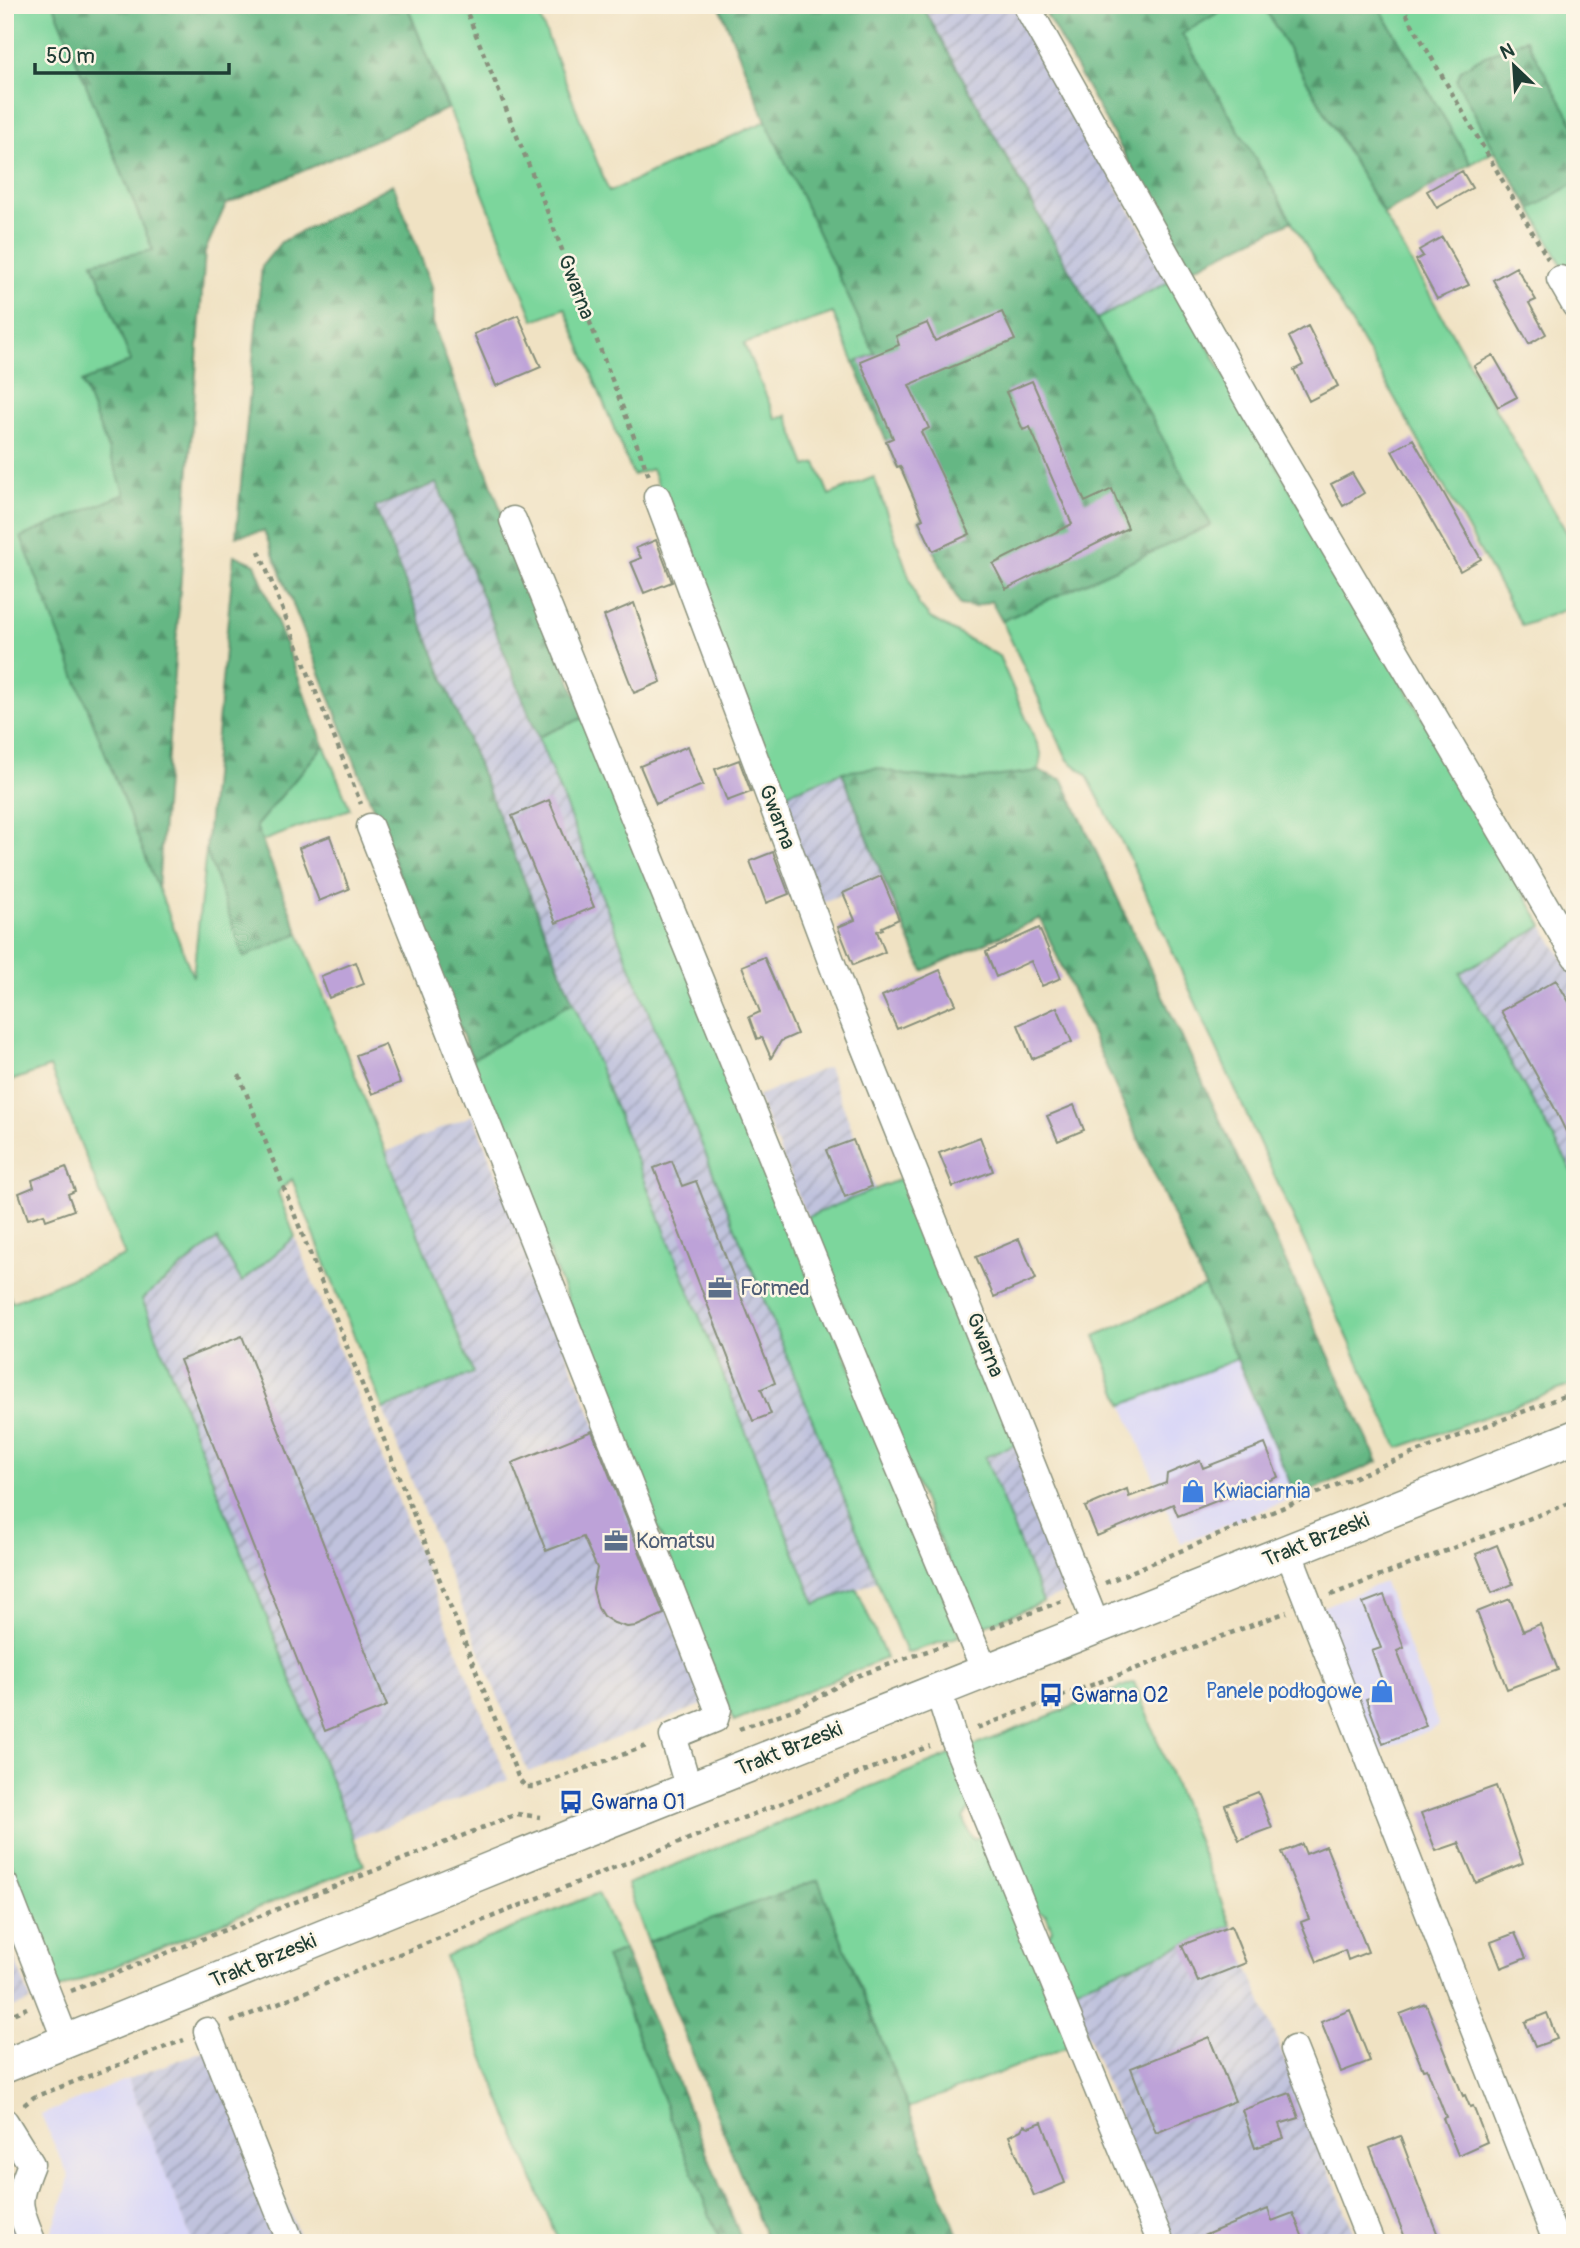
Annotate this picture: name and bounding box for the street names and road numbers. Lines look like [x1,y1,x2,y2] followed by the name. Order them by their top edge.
[551,251,601,323] street label: Gwarna
[752,781,802,853] street label: Gwarna
[960,1309,1010,1381] street label: Gwarna
[1259,1506,1374,1574] street label: Trakt Brzeski
[732,1715,847,1783] street label: Trakt Brzeski
[206,1927,321,1995] street label: Trakt Brzeski

